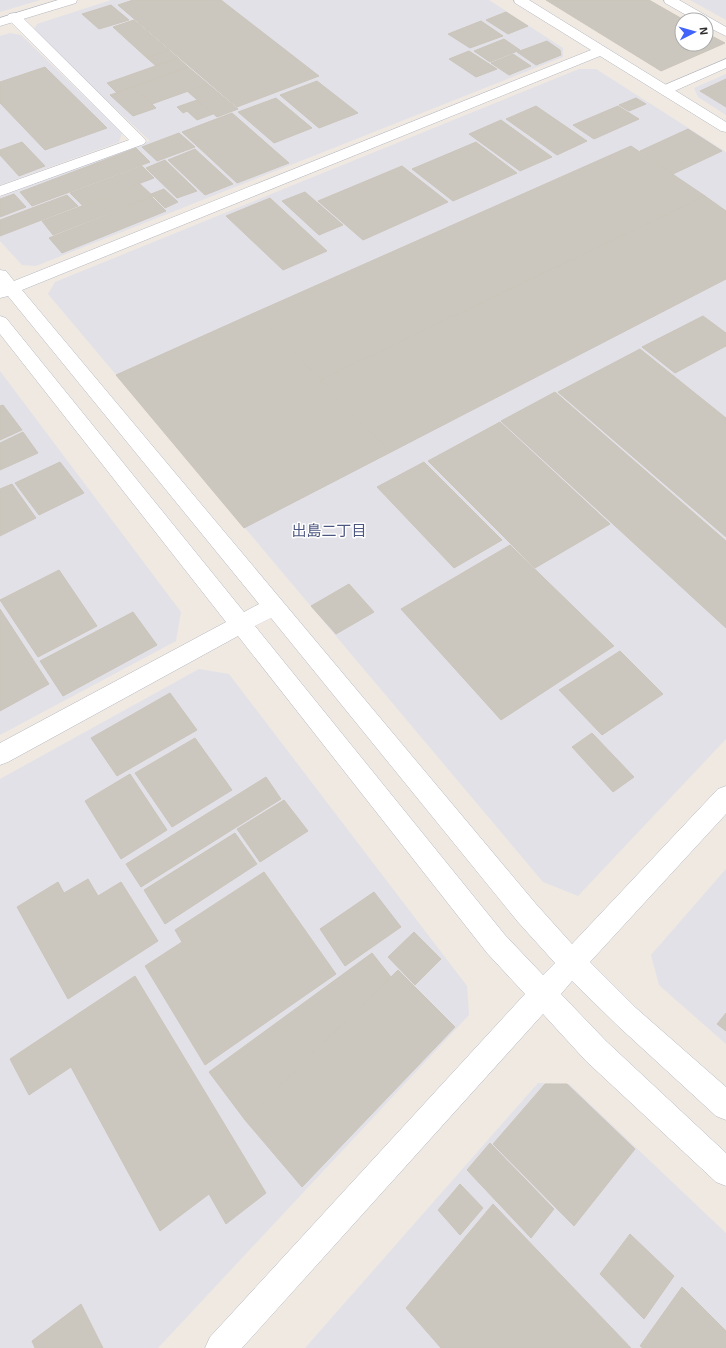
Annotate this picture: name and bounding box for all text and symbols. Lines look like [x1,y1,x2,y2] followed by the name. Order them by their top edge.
[674,12,714,52] north arrow
[698,26,711,36] text: N
[291,521,367,539] district label: 出島二丁目

